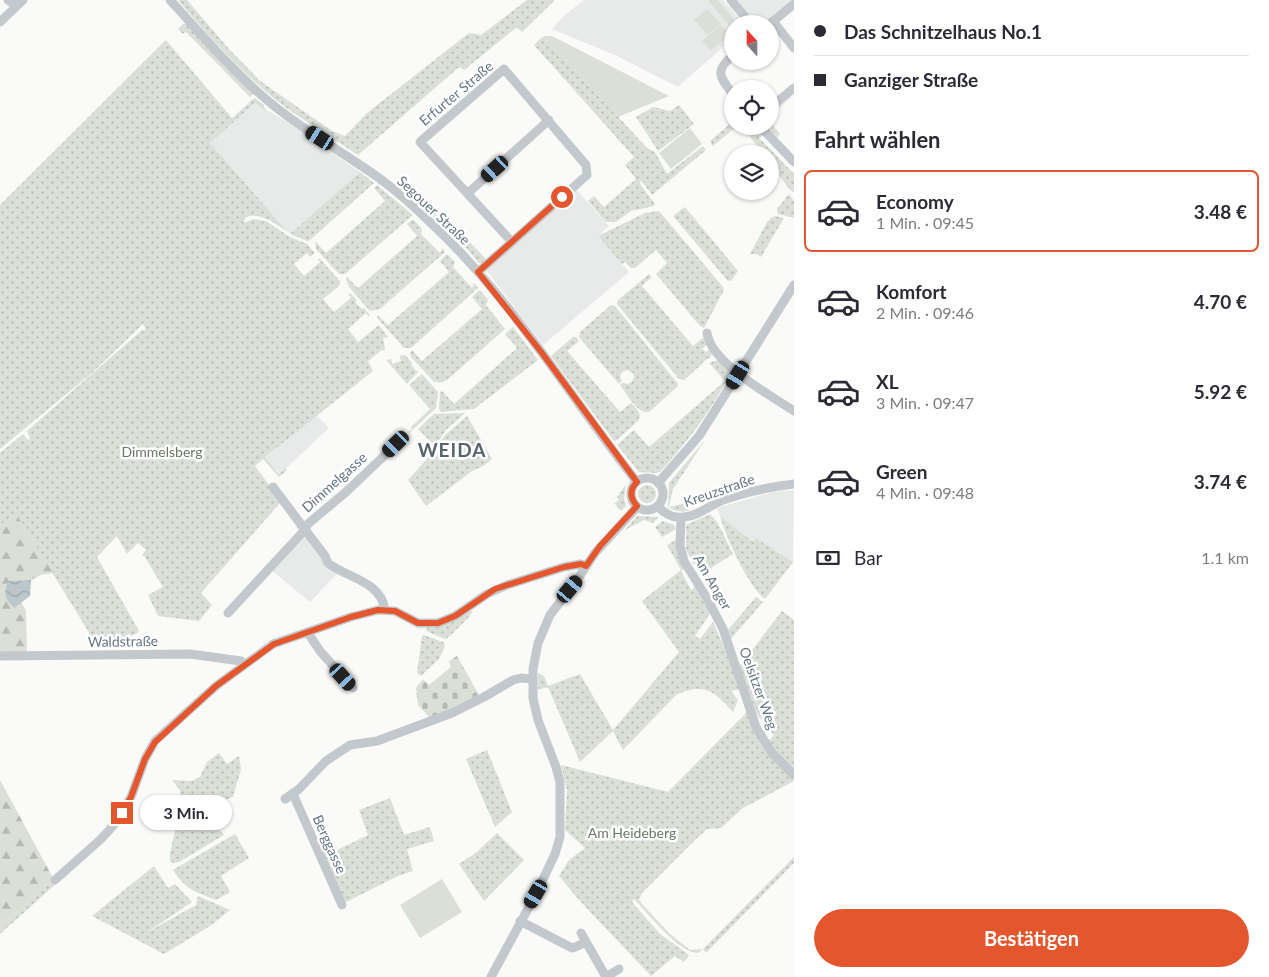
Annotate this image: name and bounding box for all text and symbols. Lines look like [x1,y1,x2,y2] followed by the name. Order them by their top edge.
[724,15,779,70] north arrow
[724,15,779,200] map controls
[844,20,1042,43] text: Das Schnitzelhaus No.1
[416,57,496,129] street label: Erfurter Straße
[844,68,978,91] text: Ganziger Straße
[724,80,779,135] button: locate
[303,124,336,152] car
[814,126,941,153] text: Fahrt wählen
[724,145,779,200] button: layers
[478,153,511,185] car
[394,172,474,248] street label: Segouer Straße
[551,186,573,208] route start
[816,189,861,234] icon: car
[876,190,954,213] text: Economy
[1194,200,1247,223] text: 3.48 €
[876,213,974,232] text: 1 Min. · 09:45
[816,279,861,324] icon: car
[876,280,947,303] text: Komfort
[1194,290,1247,313] text: 4.70 €
[876,303,974,322] text: 2 Min. · 09:46
[723,358,752,392] car
[816,369,861,414] icon: car
[876,370,899,393] text: XL
[1194,380,1247,403] text: 5.92 €
[876,393,974,412] text: 3 Min. · 09:47
[379,428,412,460] car
[418,438,486,461] district label: WEIDA
[121,443,203,460] park label: Dimmelsberg
[298,448,370,516] street label: Dimmelgasse
[816,459,861,504] icon: car
[876,460,927,483] text: Green
[681,470,757,510] street label: Kreuzstraße
[1194,470,1247,493] text: 3.74 €
[876,483,974,502] text: 4 Min. · 09:48
[814,544,842,572] icon: cash
[854,546,883,569] text: Bar
[1201,548,1249,567] text: 1.1 km
[690,551,736,613] street label: Am Anger
[554,573,585,605] car
[88,632,158,650] street label: Waldstraße
[736,644,782,732] street label: Oelsitzer Weg
[327,661,358,693] car
[140,796,232,830] callout: 3 Min.
[111,802,133,824] route end
[163,803,209,822] text: 3 Min.
[310,812,350,876] street label: Berggasse
[588,824,676,841] park label: Am Heideberg
[522,877,549,911] car
[814,909,1249,967] button: Bestätigen

